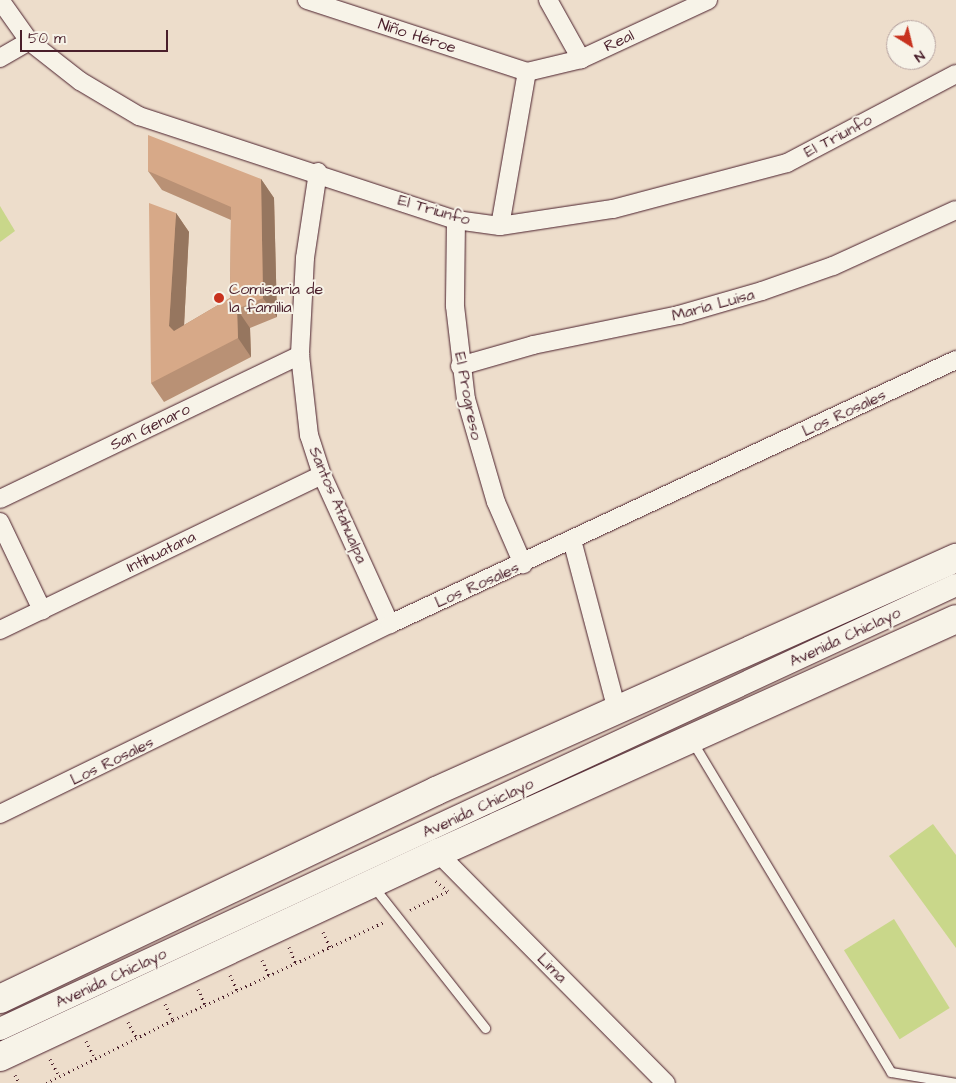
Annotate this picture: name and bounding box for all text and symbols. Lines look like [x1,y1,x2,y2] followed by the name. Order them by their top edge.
[376,14,458,58] street label: Niño Héroe
[22,20,170,52] scale bar
[886,20,936,70] north arrow
[601,26,637,56] street label: Real
[28,28,66,49] text: 50 m
[910,46,929,67] text: N
[801,110,875,162] street label: El Triunfo
[396,191,472,229] street label: El Triunfo
[229,279,323,317] place label: Comisaria de la familia
[669,285,757,325] street label: María Luisa
[213,292,225,304] marker: Comisaria de la familia
[450,350,486,442] street label: El Progreso
[799,385,889,441] street label: Los Rosales
[107,399,193,455] street label: San Genaro
[305,444,371,566] street label: Santos Atahualpa
[123,527,199,577] street label: Intihuatana
[432,558,522,612] street label: Los Rosales
[786,603,904,671] street label: Avenida Chiclayo
[67,733,157,789] street label: Los Rosales
[419,774,537,842] street label: Avenida Chiclayo
[52,944,170,1012] street label: Avenida Chiclayo
[533,949,571,987] street label: Lima

